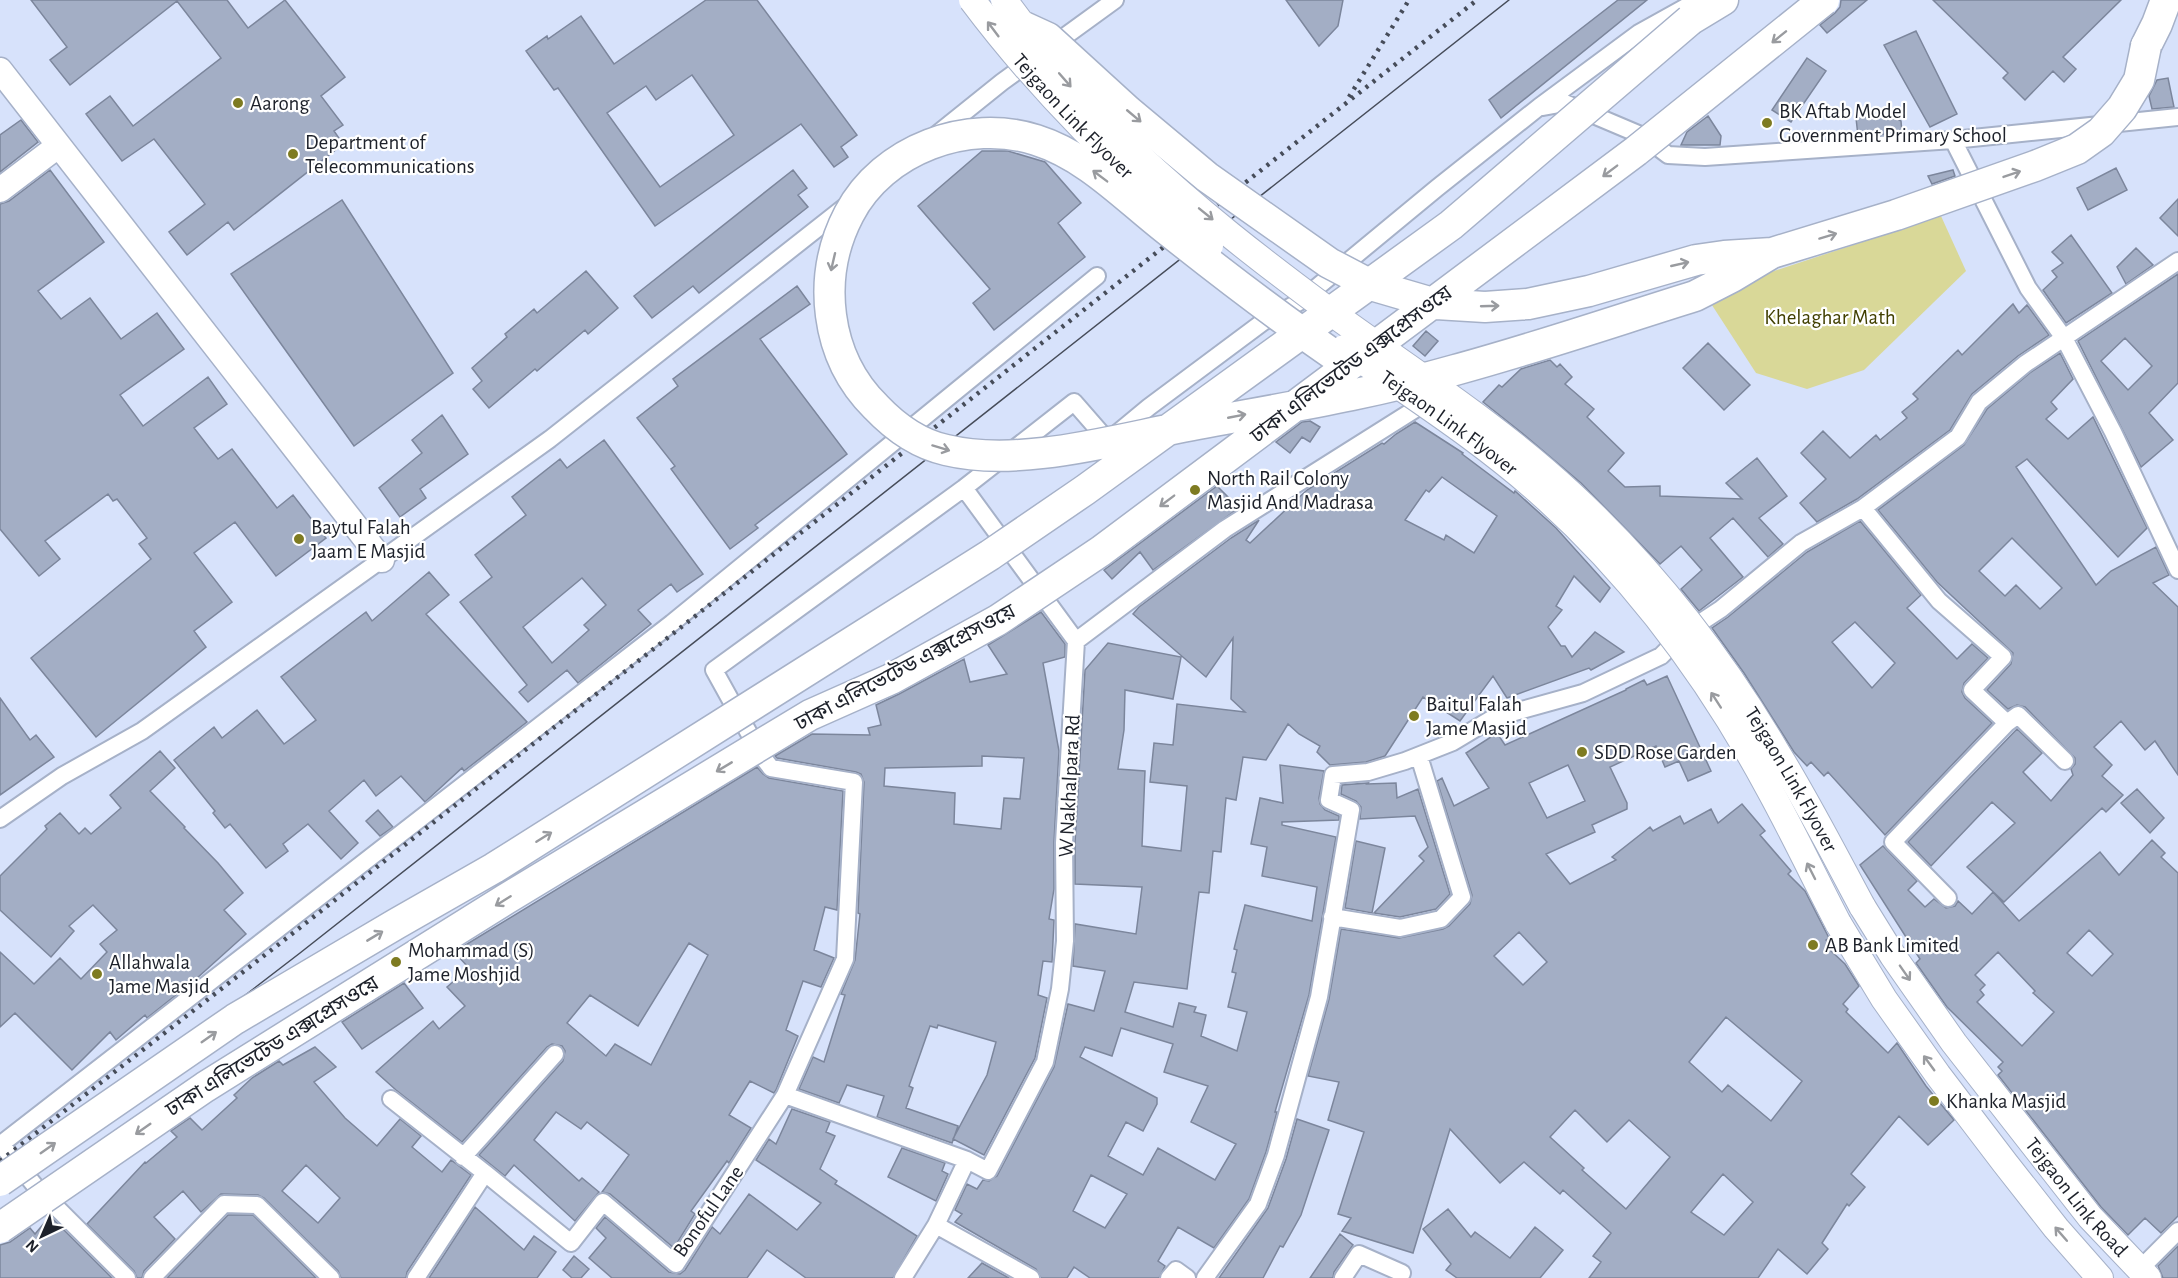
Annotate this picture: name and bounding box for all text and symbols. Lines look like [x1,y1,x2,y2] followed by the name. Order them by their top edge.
[987,21,1000,37] one-way arrow
[1771,30,1787,43] one-way arrow
[1009,50,1137,183] street label: Tejgaon Link Flyover
[1058,72,1072,87] one-way arrow
[250,93,310,114] place label: Aarong
[231,96,245,110] marker: Aarong
[1779,101,2007,146] place label: BK Aftab Model Government Primary School
[1126,109,1141,123] one-way arrow
[1760,116,1774,130] marker: BK Aftab Model Government Primary School
[305,132,475,177] place label: Department of Telecommunications
[286,147,300,161] marker: Department of Telecommunications
[1602,165,1618,177] one-way arrow
[2003,168,2021,179] one-way arrow
[1092,170,1108,183] one-way arrow
[1197,208,1213,221] one-way arrow
[1818,230,1837,241] one-way arrow
[827,252,839,271] one-way arrow
[1670,257,1689,269] one-way arrow
[1245,280,1457,447] street label: ঢাকা এলিভেটেড এক্সপ্রেসওয়ে
[1480,301,1500,312] one-way arrow
[1764,307,1896,328] park label: Khelaghar Math
[1376,367,1522,480] street label: Tejgaon Link Flyover
[1227,410,1246,421] one-way arrow
[931,443,950,454] one-way arrow
[1207,468,1374,513] place label: North Rail Colony Masjid And Madrasa
[1188,483,1202,497] marker: North Rail Colony Masjid And Madrasa
[1160,494,1176,507] one-way arrow
[311,517,426,562] place label: Baytul Falah Jaam E Masjid
[292,532,306,546] marker: Baytul Falah Jaam E Masjid
[790,598,1020,735] street label: ঢাকা এলিভেটেড এক্সপ্রেসওয়ে
[1710,693,1722,709] one-way arrow
[1426,694,1527,739] place label: Baitul Falah Jame Masjid
[1741,703,1841,856] street label: Tejgaon Link Flyover
[1407,709,1421,723] marker: Baitul Falah Jame Masjid
[1055,714,1084,858] street label: W Nakhalpara Rd
[1594,742,1737,763] place label: SDD Rose Garden
[1575,745,1589,759] marker: SDD Rose Garden
[716,761,733,773] one-way arrow
[535,831,552,844] one-way arrow
[1805,862,1816,880] one-way arrow
[495,896,512,908] one-way arrow
[366,930,383,942] one-way arrow
[1825,935,1959,956] place label: AB Bank Limited
[1806,938,1820,952] marker: AB Bank Limited
[408,940,535,985] place label: Mohammad (S) Jame Moshjid
[109,952,210,997] place label: Allahwala Jame Masjid
[389,955,403,969] marker: Mohammad (S) Jame Moshjid
[1899,965,1911,981] one-way arrow
[90,967,104,981] marker: Allahwala Jame Masjid
[160,970,383,1121] street label: ঢাকা এলিভেটেড এক্সপ্রেসওয়ে
[200,1031,217,1043] one-way arrow
[1923,1055,1936,1071] one-way arrow
[1946,1091,2067,1112] place label: Khanka Masjid
[1927,1094,1941,1108] marker: Khanka Masjid
[136,1123,152,1135] one-way arrow
[2021,1134,2132,1261] street label: Tejgaon Link Road
[40,1142,56,1154] one-way arrow
[669,1162,748,1261] street label: Bonoful Lane
[12,1206,72,1266] north arrow
[2055,1226,2068,1242] one-way arrow
[23,1236,42,1256] text: N

